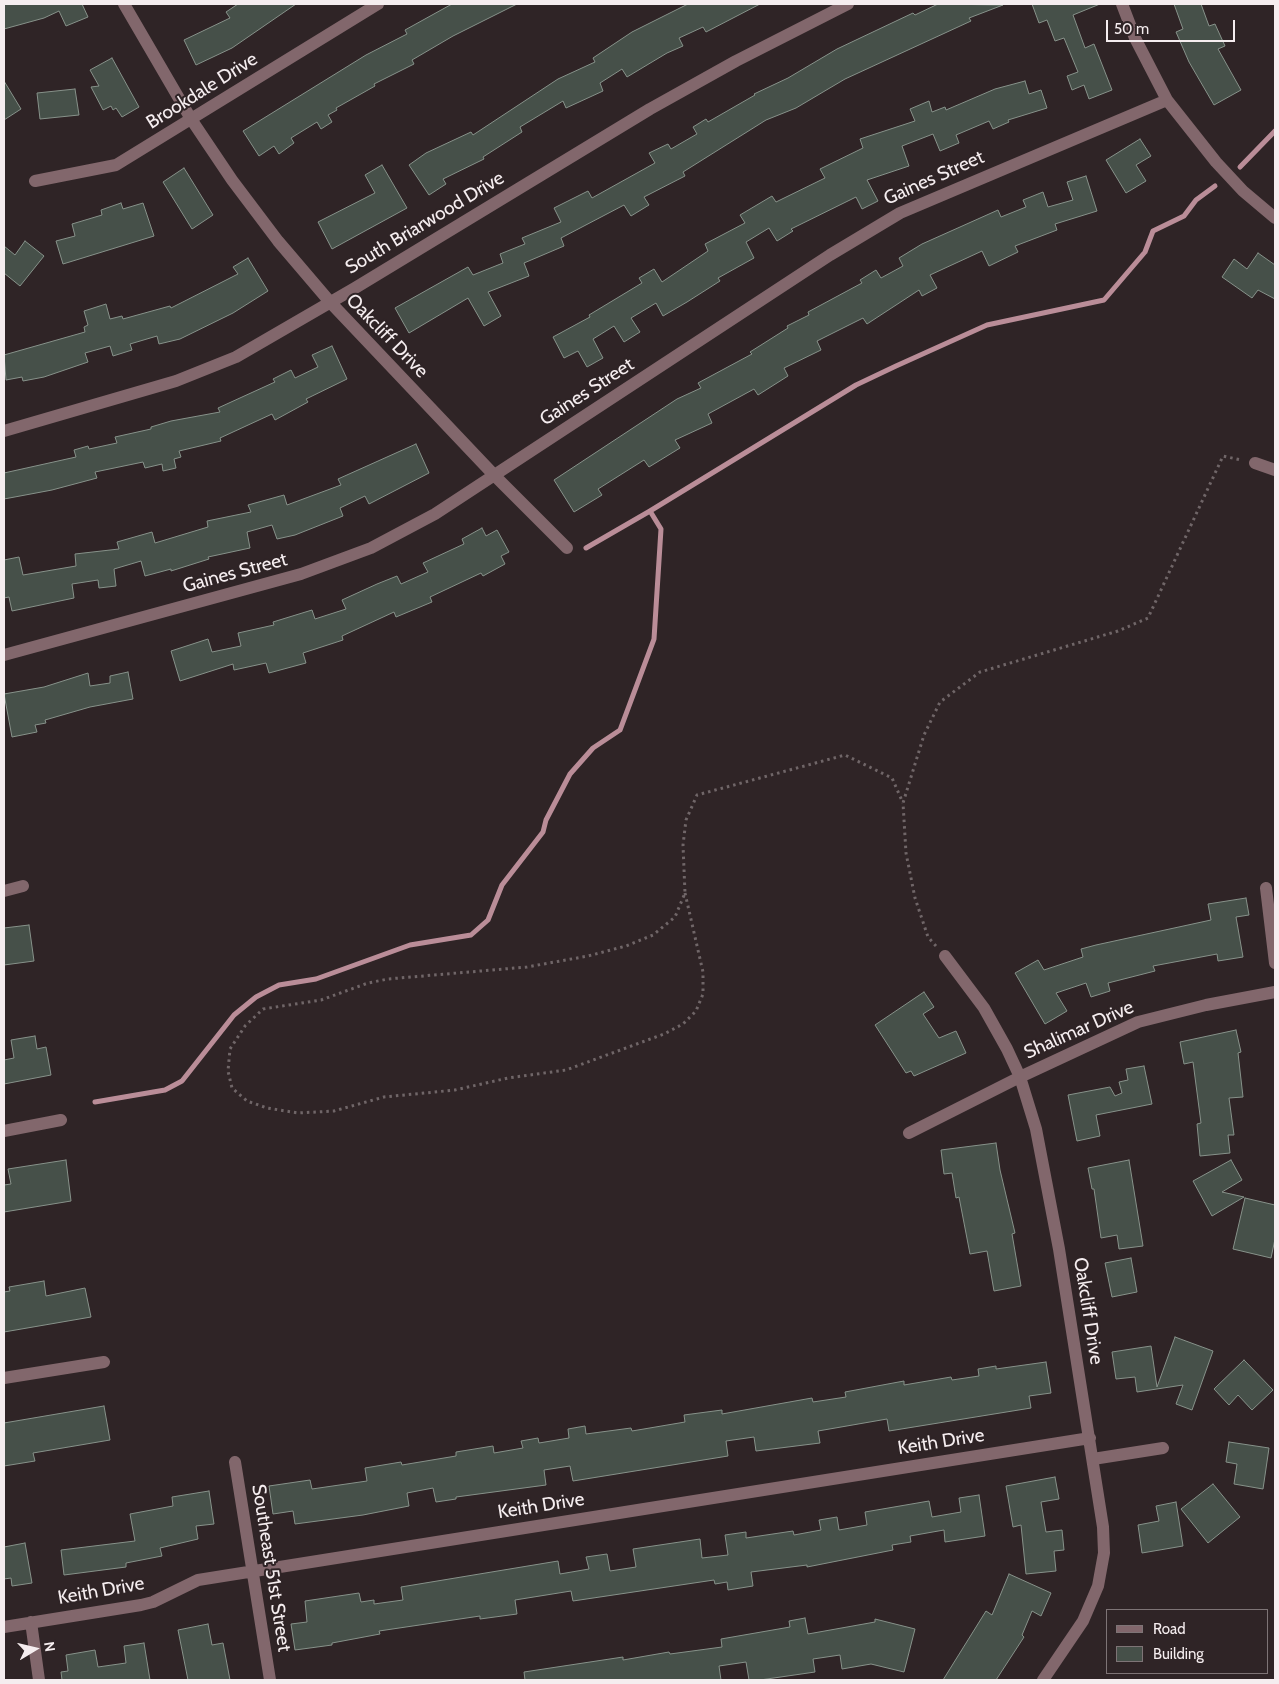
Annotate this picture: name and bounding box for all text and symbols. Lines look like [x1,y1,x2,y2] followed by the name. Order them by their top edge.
[1109,10,1238,42] scale bar
[1114,20,1149,38] text: 50 m
[142,48,262,134] street label: Brookdale Drive
[880,146,988,210] street label: Gaines Street
[342,167,508,279] street label: South Briarwood Drive
[341,289,433,383] street label: Oakcliff Drive
[536,353,638,431] street label: Gaines Street
[180,548,290,598] street label: Gaines Street
[1021,996,1137,1064] street label: Shalimar Drive
[1068,1256,1108,1366] street label: Oakcliff Drive
[896,1424,986,1460] street label: Keith Drive
[246,1483,296,1653] street label: Southeast 51st Street
[496,1488,586,1524] street label: Keith Drive
[56,1572,146,1610] street label: Keith Drive
[1106,1609,1269,1674] legend
[1153,1620,1186,1638] text: Road
[10,1624,60,1674] north arrow
[40,1640,59,1653] text: N
[1153,1645,1204,1663] text: Building

